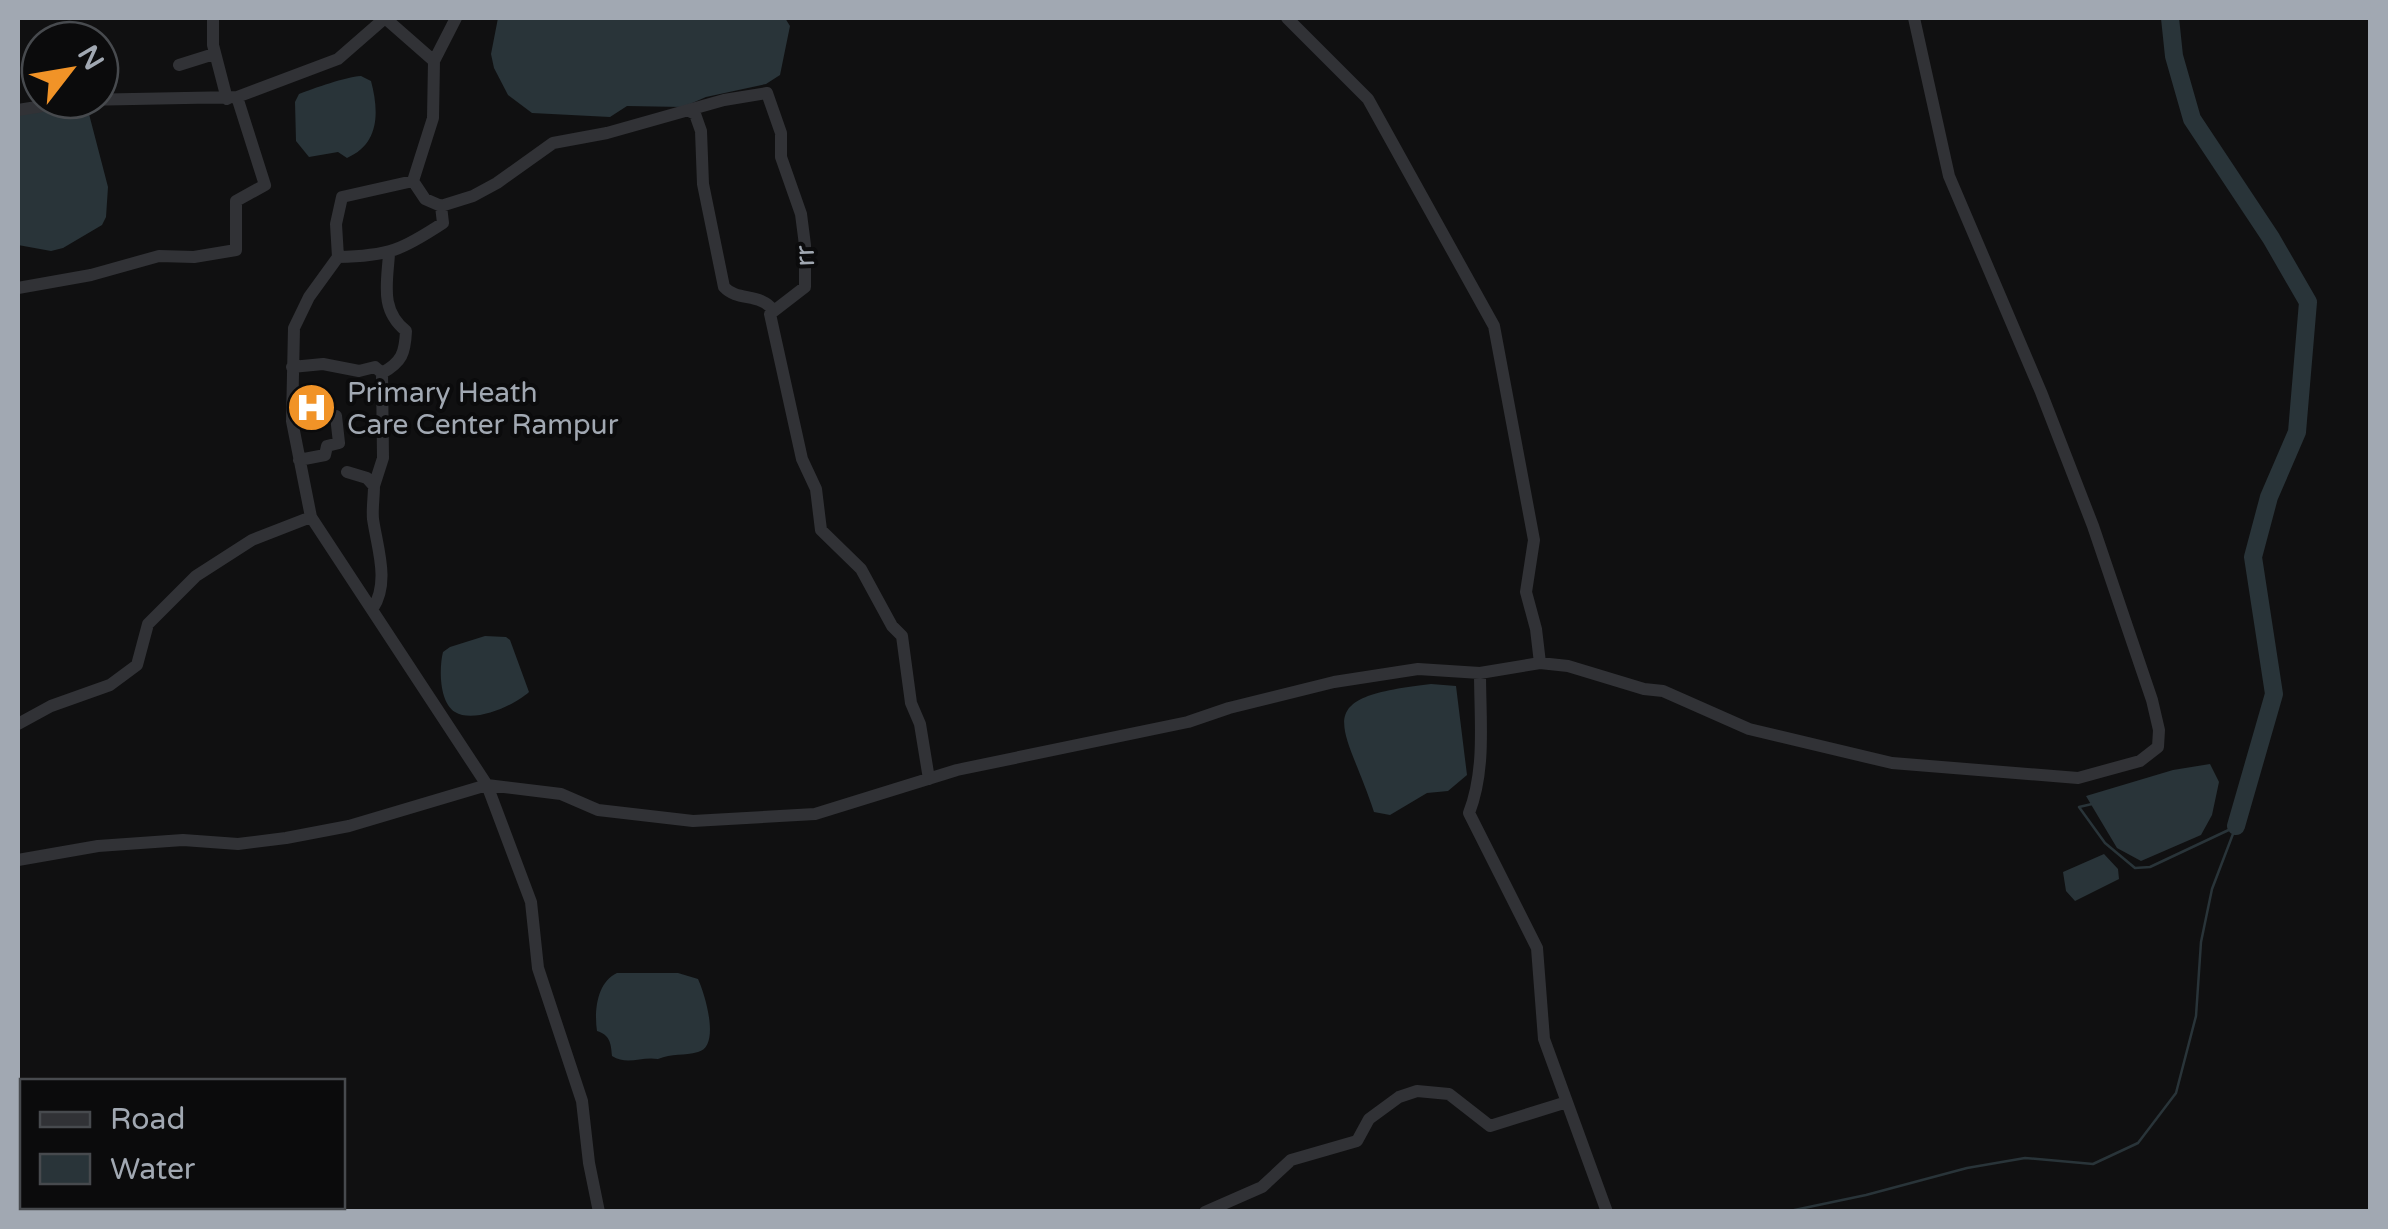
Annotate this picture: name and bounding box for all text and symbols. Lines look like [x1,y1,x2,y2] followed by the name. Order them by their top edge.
[20,20,120,120] north arrow
[70,39,111,76] text: N
[788,244,822,267] street label: rr
[347,376,619,442] place label: Primary Heath Care Center Rampur
[286,382,338,434] hospital icon: Primary Heath Care Center Rampur
[20,1079,345,1209] legend
[110,1101,185,1138] text: Road
[110,1151,196,1188] text: Water

